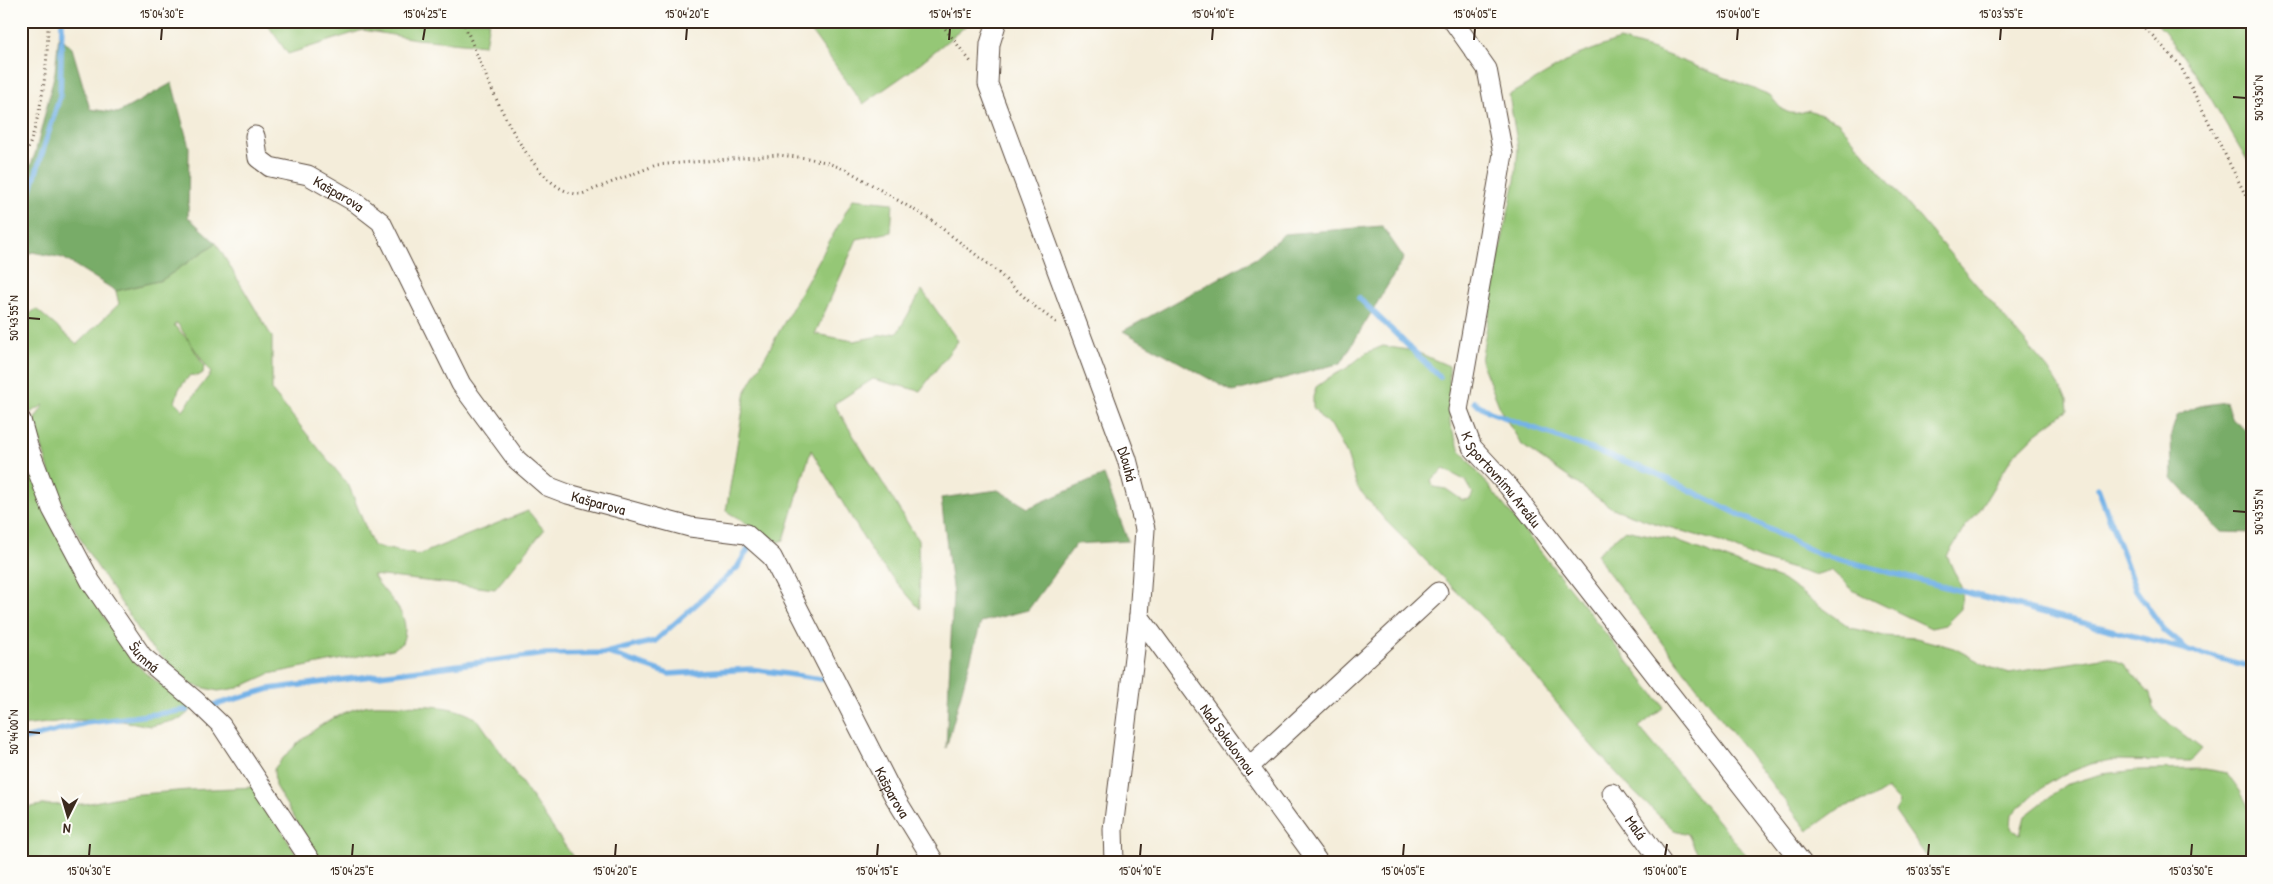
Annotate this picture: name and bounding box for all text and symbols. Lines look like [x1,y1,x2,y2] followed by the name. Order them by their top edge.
[140,5,185,22] text: 15°04'30"E
[403,5,448,22] text: 15°04'25"E
[665,5,710,22] text: 15°04'20"E
[929,5,972,22] text: 15°04'15"E
[1192,5,1235,22] text: 15°04'10"E
[1453,5,1497,22] text: 15°04'05"E
[1716,5,1761,22] text: 15°04'00"E
[1979,5,2024,22] text: 15°03'55"E
[2250,75,2267,121] text: 50°43'50"N
[310,170,369,216] street label: Kašparova
[5,295,22,341] text: 50°43'55"N
[1456,428,1547,531] street label: K Sportovnímu Areálu
[1113,443,1143,484] street label: Dlouhá
[569,485,628,520] street label: Kašparova
[2250,489,2267,535] text: 50°43'55"N
[124,637,164,677] street label: Šumná
[1196,699,1262,779] street label: Nad Sokolovnou
[5,710,22,754] text: 50°44'00"N
[870,763,915,822] street label: Kašparova
[42,792,92,842] north arrow
[1621,811,1652,843] street label: Malá
[62,820,71,839] text: N
[67,862,112,879] text: 15°04'30"E
[330,862,375,879] text: 15°04'25"E
[593,862,638,879] text: 15°04'20"E
[856,862,899,879] text: 15°04'15"E
[1119,862,1162,879] text: 15°04'10"E
[1381,862,1425,879] text: 15°04'05"E
[1643,862,1688,879] text: 15°04'00"E
[1906,862,1951,879] text: 15°03'55"E
[2169,862,2214,879] text: 15°03'50"E

